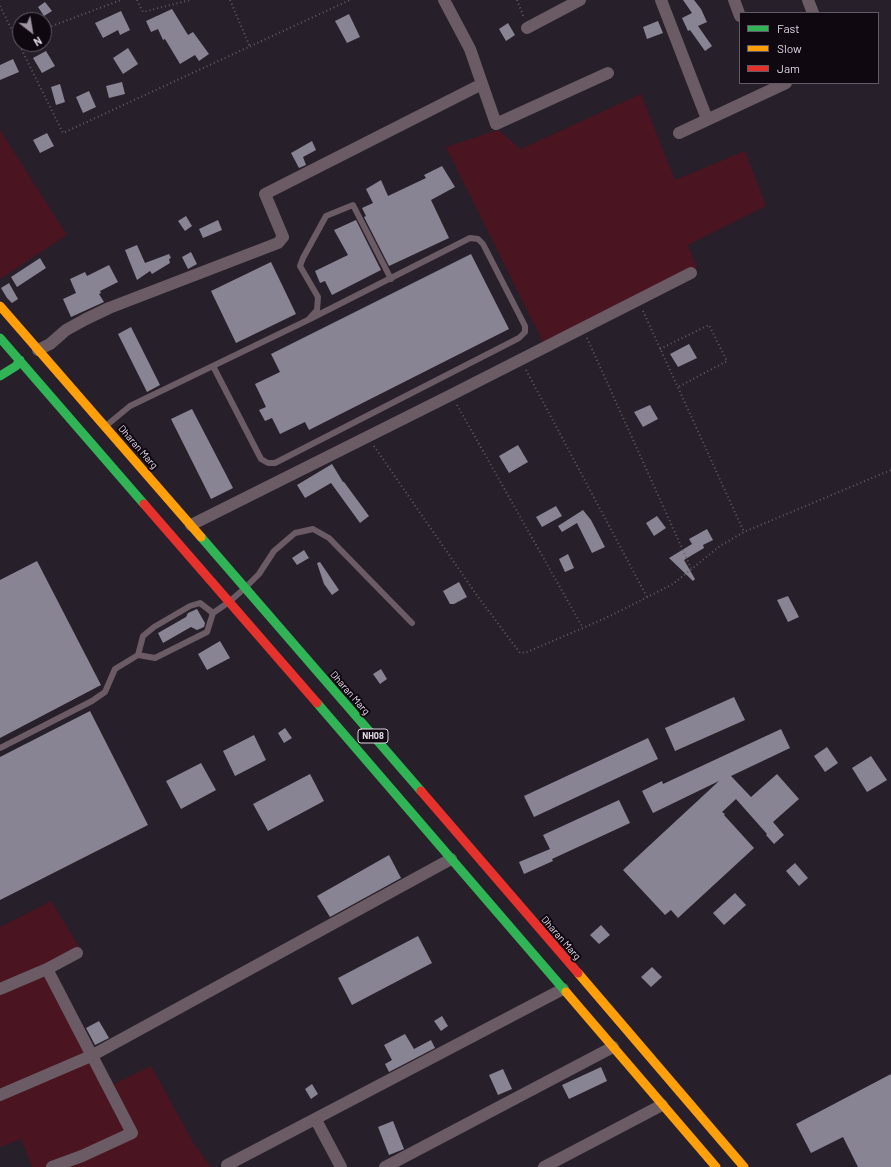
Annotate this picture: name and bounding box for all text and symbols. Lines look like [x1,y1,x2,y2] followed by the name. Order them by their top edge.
[12,12,52,52] north arrow
[739,12,879,84] legend
[777,21,800,35] text: Fast
[31,34,44,49] text: N
[777,41,802,55] text: Slow
[777,61,800,75] text: Jam
[116,423,160,471] street label: Dharan Marg
[328,669,372,717] street label: Dharan Marg
[358,729,388,743] road number: NH08
[539,914,583,962] street label: Dharan Marg

